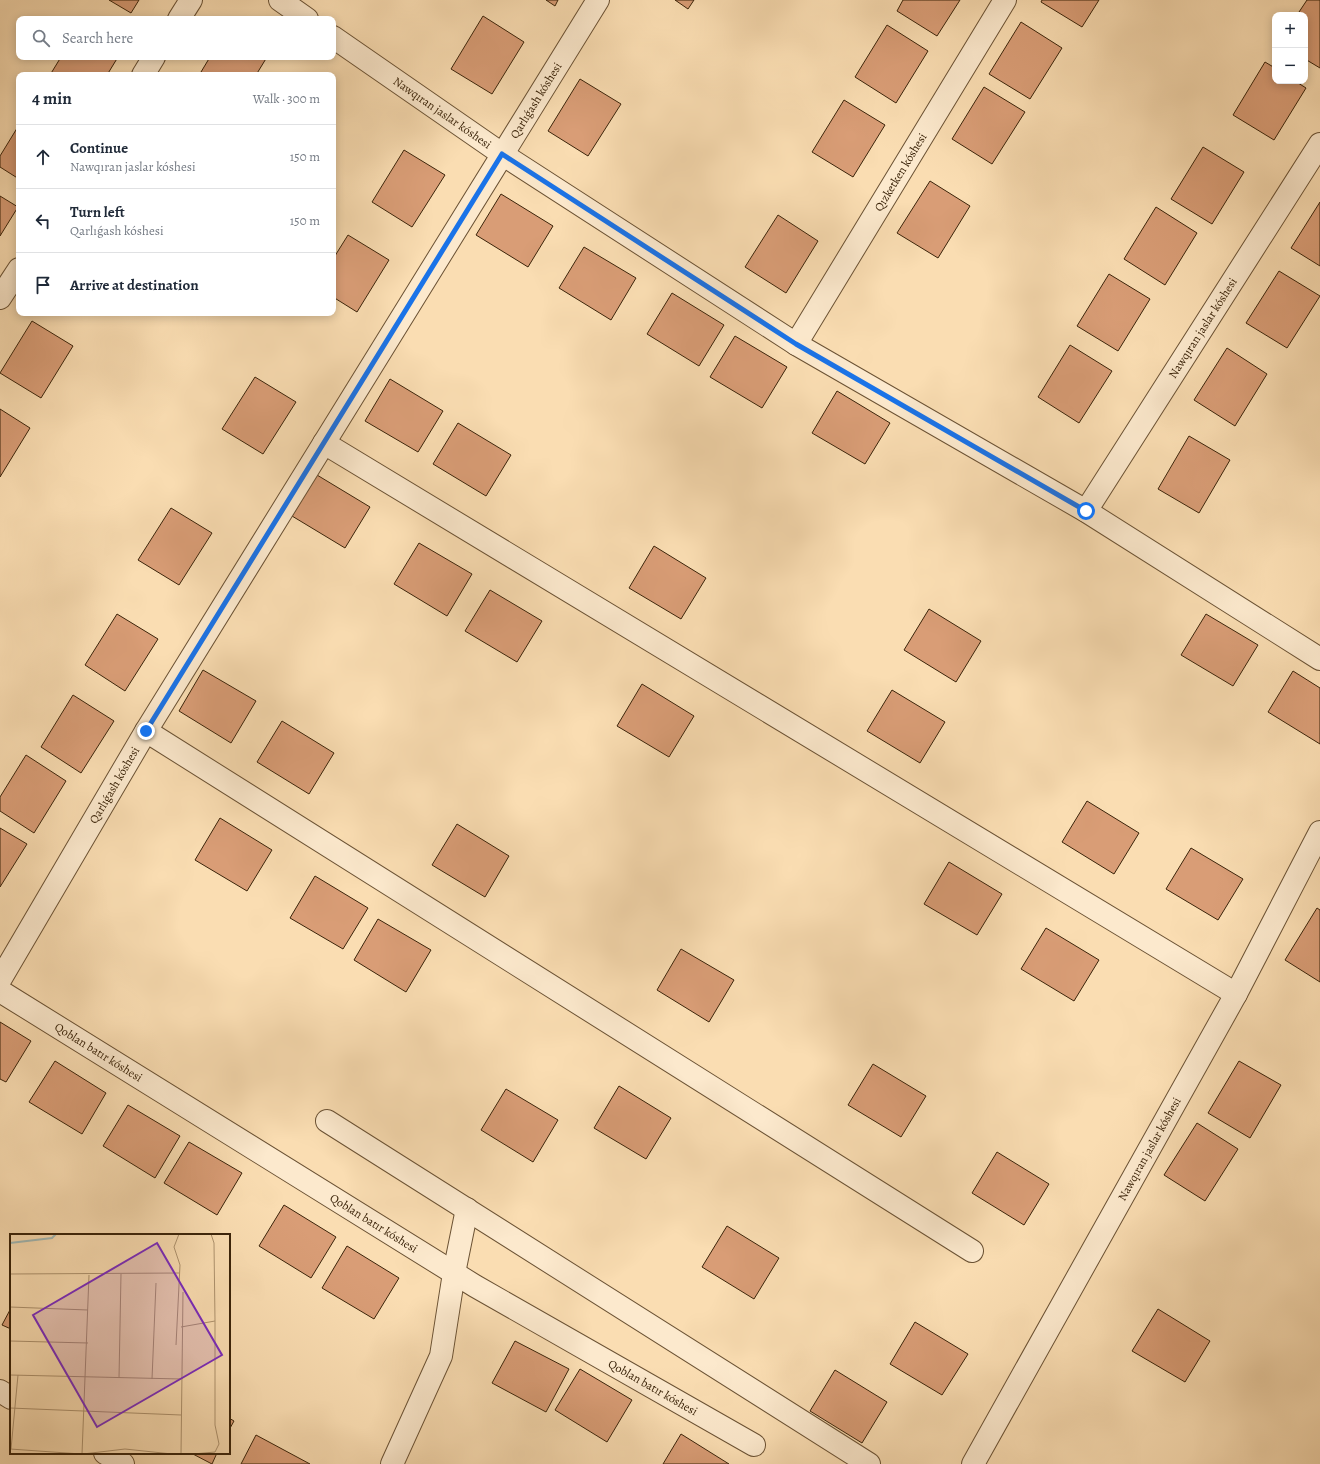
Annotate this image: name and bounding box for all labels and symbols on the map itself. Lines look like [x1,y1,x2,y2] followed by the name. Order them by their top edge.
[506,59,565,141] street label: Qarlıǵash kóshesi
[390,73,495,152] street label: Nawqıran jaslar kóshesi
[870,130,930,214] street label: Qızketken kóshesi
[1165,275,1241,381] street label: Nawqıran jaslar kóshesi
[1077,502,1095,520] route start
[137,722,155,740] route end
[86,744,143,826] street label: Qarlıǵash kóshesi
[52,1019,145,1086] street label: Qoblan batır kóshesi
[1114,1094,1185,1204] street label: Nawqıran jaslar kóshesi
[327,1190,421,1256] street label: Qoblan batır kóshesi
[10,1234,230,1454] inset map
[605,1356,701,1419] street label: Qoblan batır kóshesi

